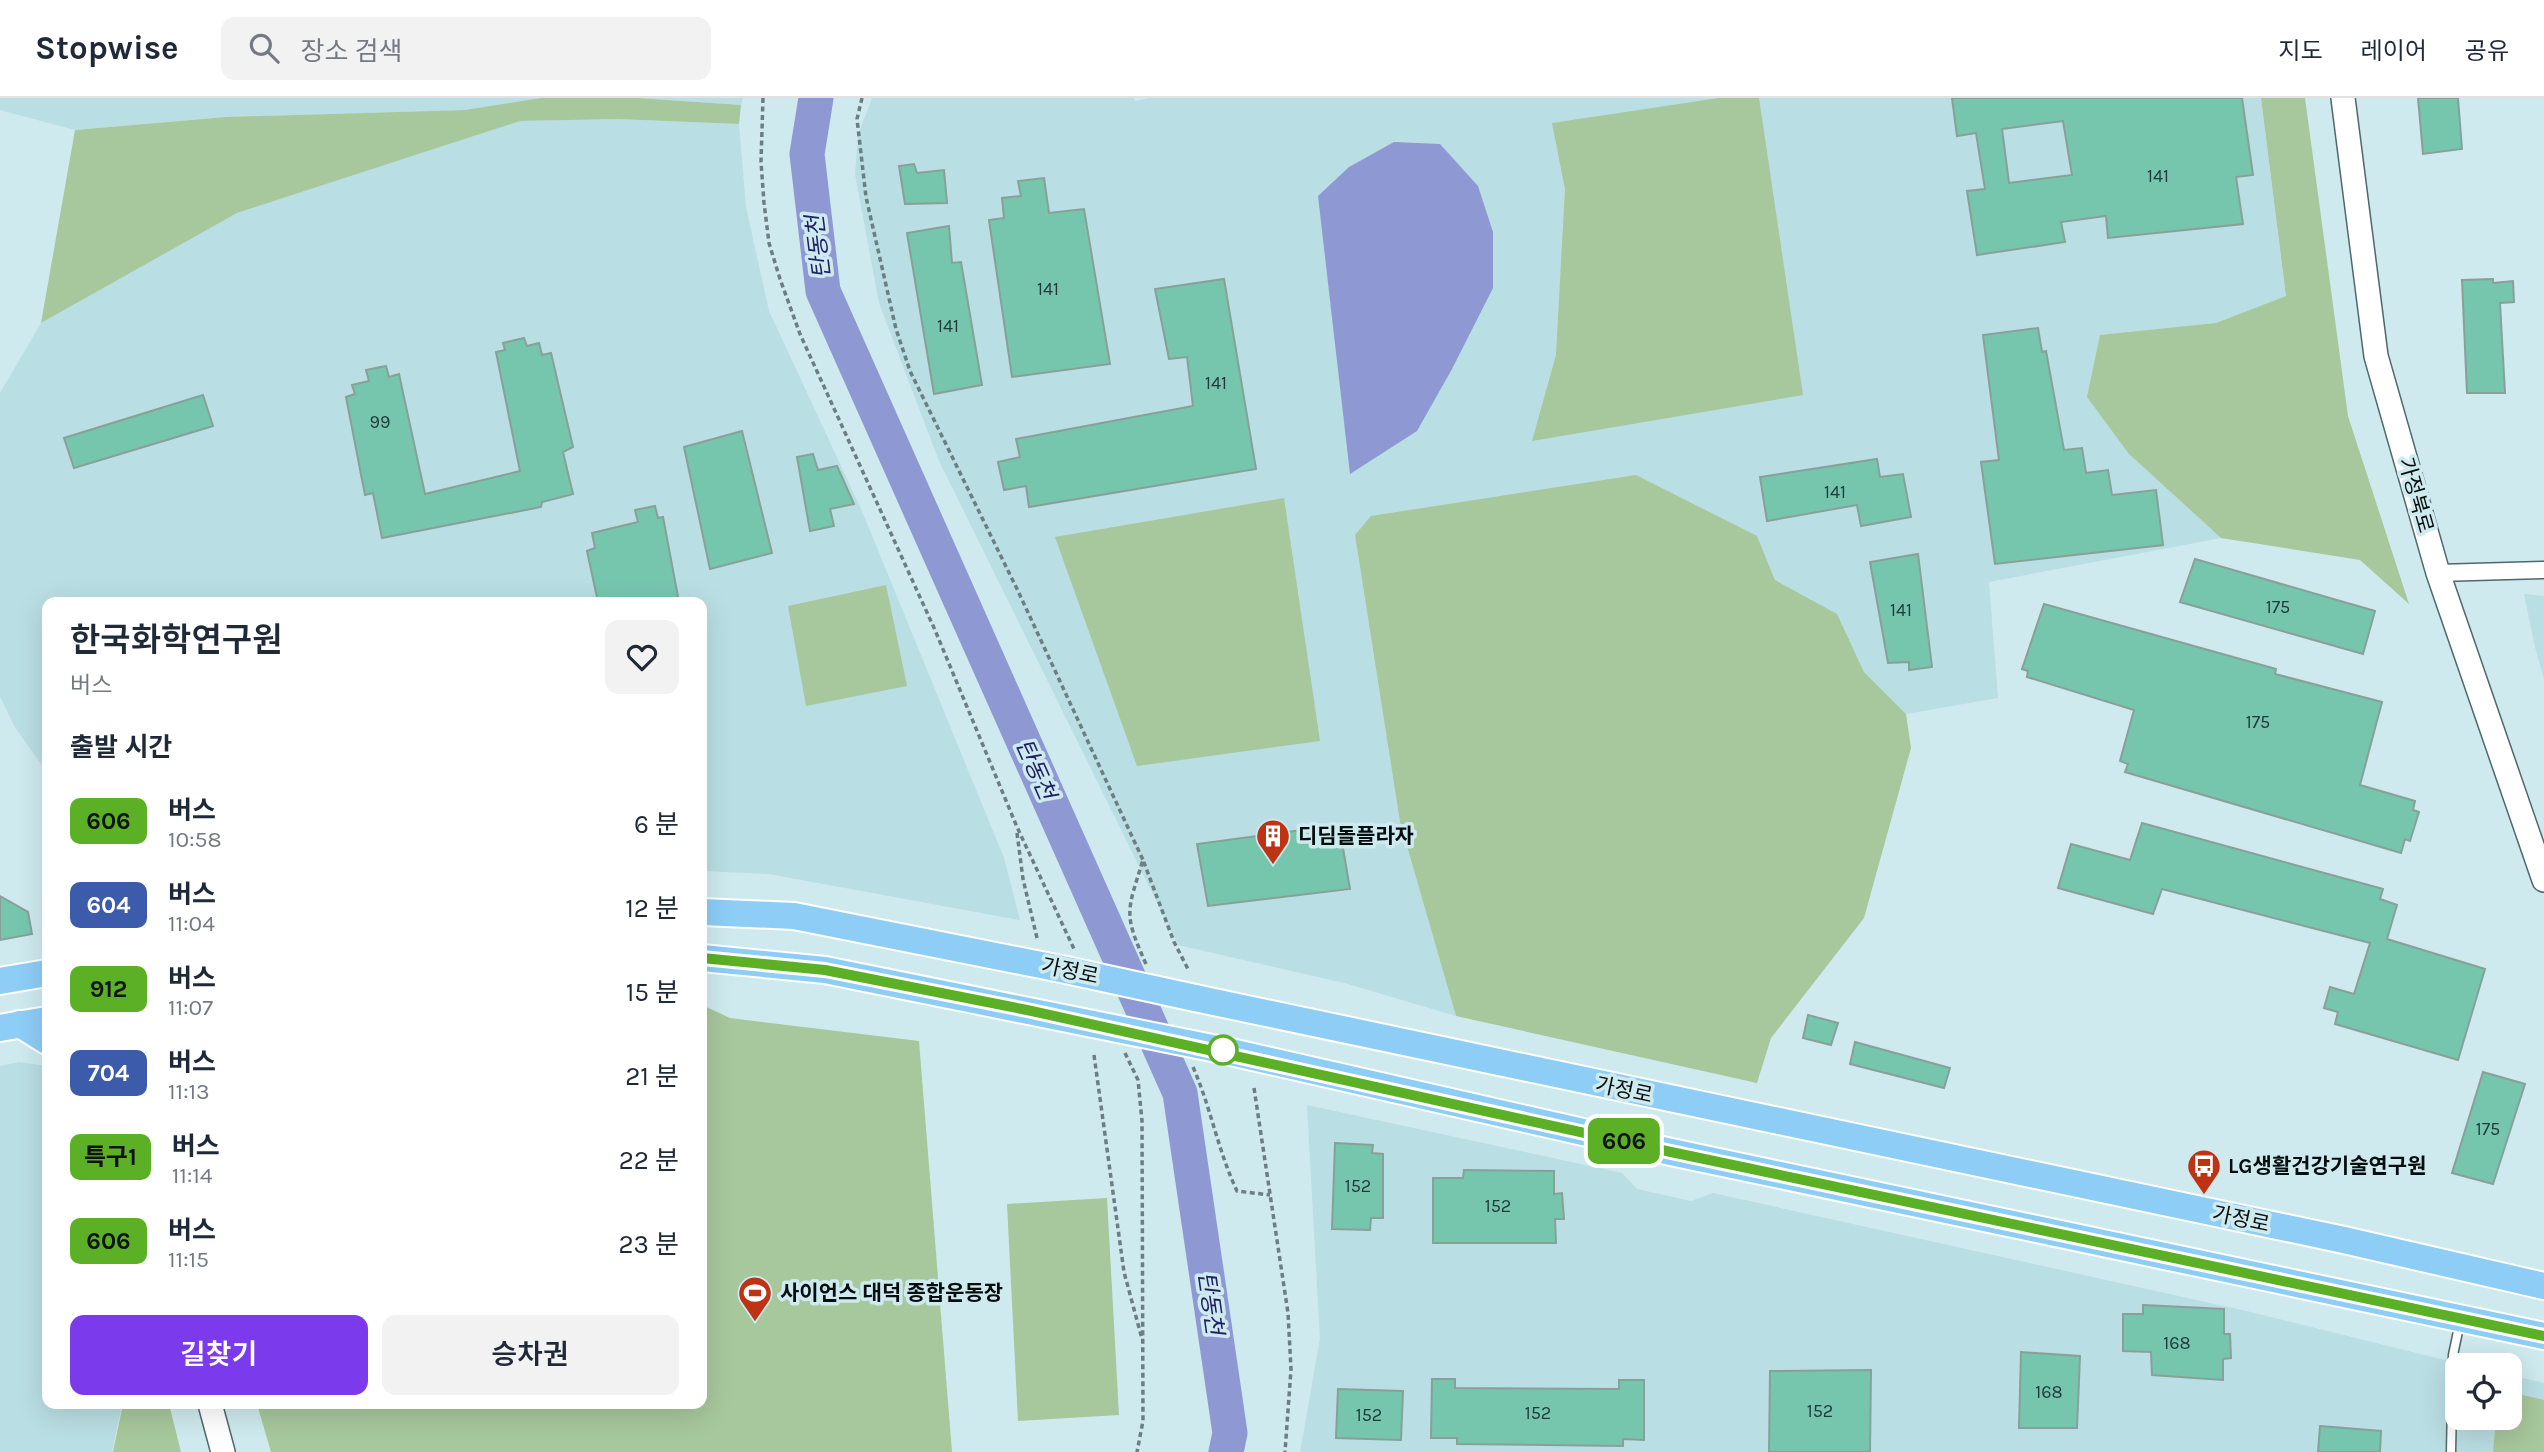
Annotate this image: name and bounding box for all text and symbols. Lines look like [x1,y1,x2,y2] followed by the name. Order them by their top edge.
[221,17,711,80] search box
[35,29,179,67] text: Stopwise
[245,29,283,67] icon: search
[301,36,402,67] text: 장소 검색
[2278,37,2323,65] text: 지도
[2361,37,2427,65] text: 레이어
[2465,37,2509,65] text: 공유
[2147,165,2169,187] house number: 141
[801,211,836,280] water label: 탄동천
[1037,278,1059,300] house number: 141
[937,315,959,337] house number: 141
[1205,372,1227,394] house number: 141
[370,411,390,433] house number: 99
[2394,455,2438,535] street label: 가정북로
[1824,481,1846,503] house number: 141
[2266,596,2290,618] house number: 175
[1890,599,1912,621] house number: 141
[605,620,679,694] button: heart
[70,621,283,659] text: 한국화학연구원
[70,672,112,699] text: 버스
[2246,711,2270,733] house number: 175
[70,732,172,763] text: 출발 시간
[1010,735,1062,806] water label: 탄동천
[168,795,216,826] text: 버스
[86,807,131,835] text: 606
[634,809,679,840] text: 6 분
[1254,817,1292,866] building icon: 디딤돌플라자
[1298,824,1414,848] place label: 디딤돌플라자
[168,826,222,853] text: 10:58
[168,879,216,910] text: 버스
[86,891,131,919] text: 604
[625,893,679,924] text: 12 분
[168,910,215,937] text: 11:04
[1039,953,1101,989] street label: 가정로
[168,963,216,994] text: 버스
[90,975,127,1003] text: 912
[626,977,679,1008] text: 15 분
[168,994,213,1021] text: 11:07
[1208,1035,1238,1065] unlabelled marker
[168,1047,216,1078] text: 버스
[88,1059,129,1087] text: 704
[625,1061,679,1092] text: 21 분
[1593,1072,1655,1108] street label: 가정로
[168,1078,210,1105] text: 11:13
[1584,1118,1664,1164] line badge: 606
[2476,1118,2500,1140] house number: 175
[1602,1127,1646,1155] text: 606
[172,1131,220,1162] text: 버스
[84,1143,137,1171] text: 특구1
[619,1145,679,1176] text: 22 분
[2185,1147,2223,1196] bus stop icon: LG생활건강기술연구원
[2228,1154,2426,1178] place label: LG생활건강기술연구원
[172,1162,213,1189] text: 11:14
[1345,1175,1371,1197] house number: 152
[1485,1195,1511,1217] house number: 152
[2210,1201,2272,1237] street label: 가정로
[168,1215,216,1246] text: 버스
[86,1227,131,1255] text: 606
[618,1229,679,1260] text: 23 분
[168,1246,209,1273] text: 11:15
[1193,1270,1229,1339] water label: 탄동천
[736,1274,774,1323] sports icon: 사이언스 대덕 종합운동장
[780,1281,1003,1305] place label: 사이언스 대덕 종합운동장
[70,1315,368,1395] button: 길찾기
[382,1315,679,1395] button: 승차권
[2163,1332,2191,1354] house number: 168
[2445,1353,2522,1430] map controls
[2445,1353,2522,1430] button: locate
[2035,1381,2063,1403] house number: 168
[1807,1400,1833,1422] house number: 152
[1525,1402,1551,1424] house number: 152
[1356,1404,1382,1426] house number: 152

